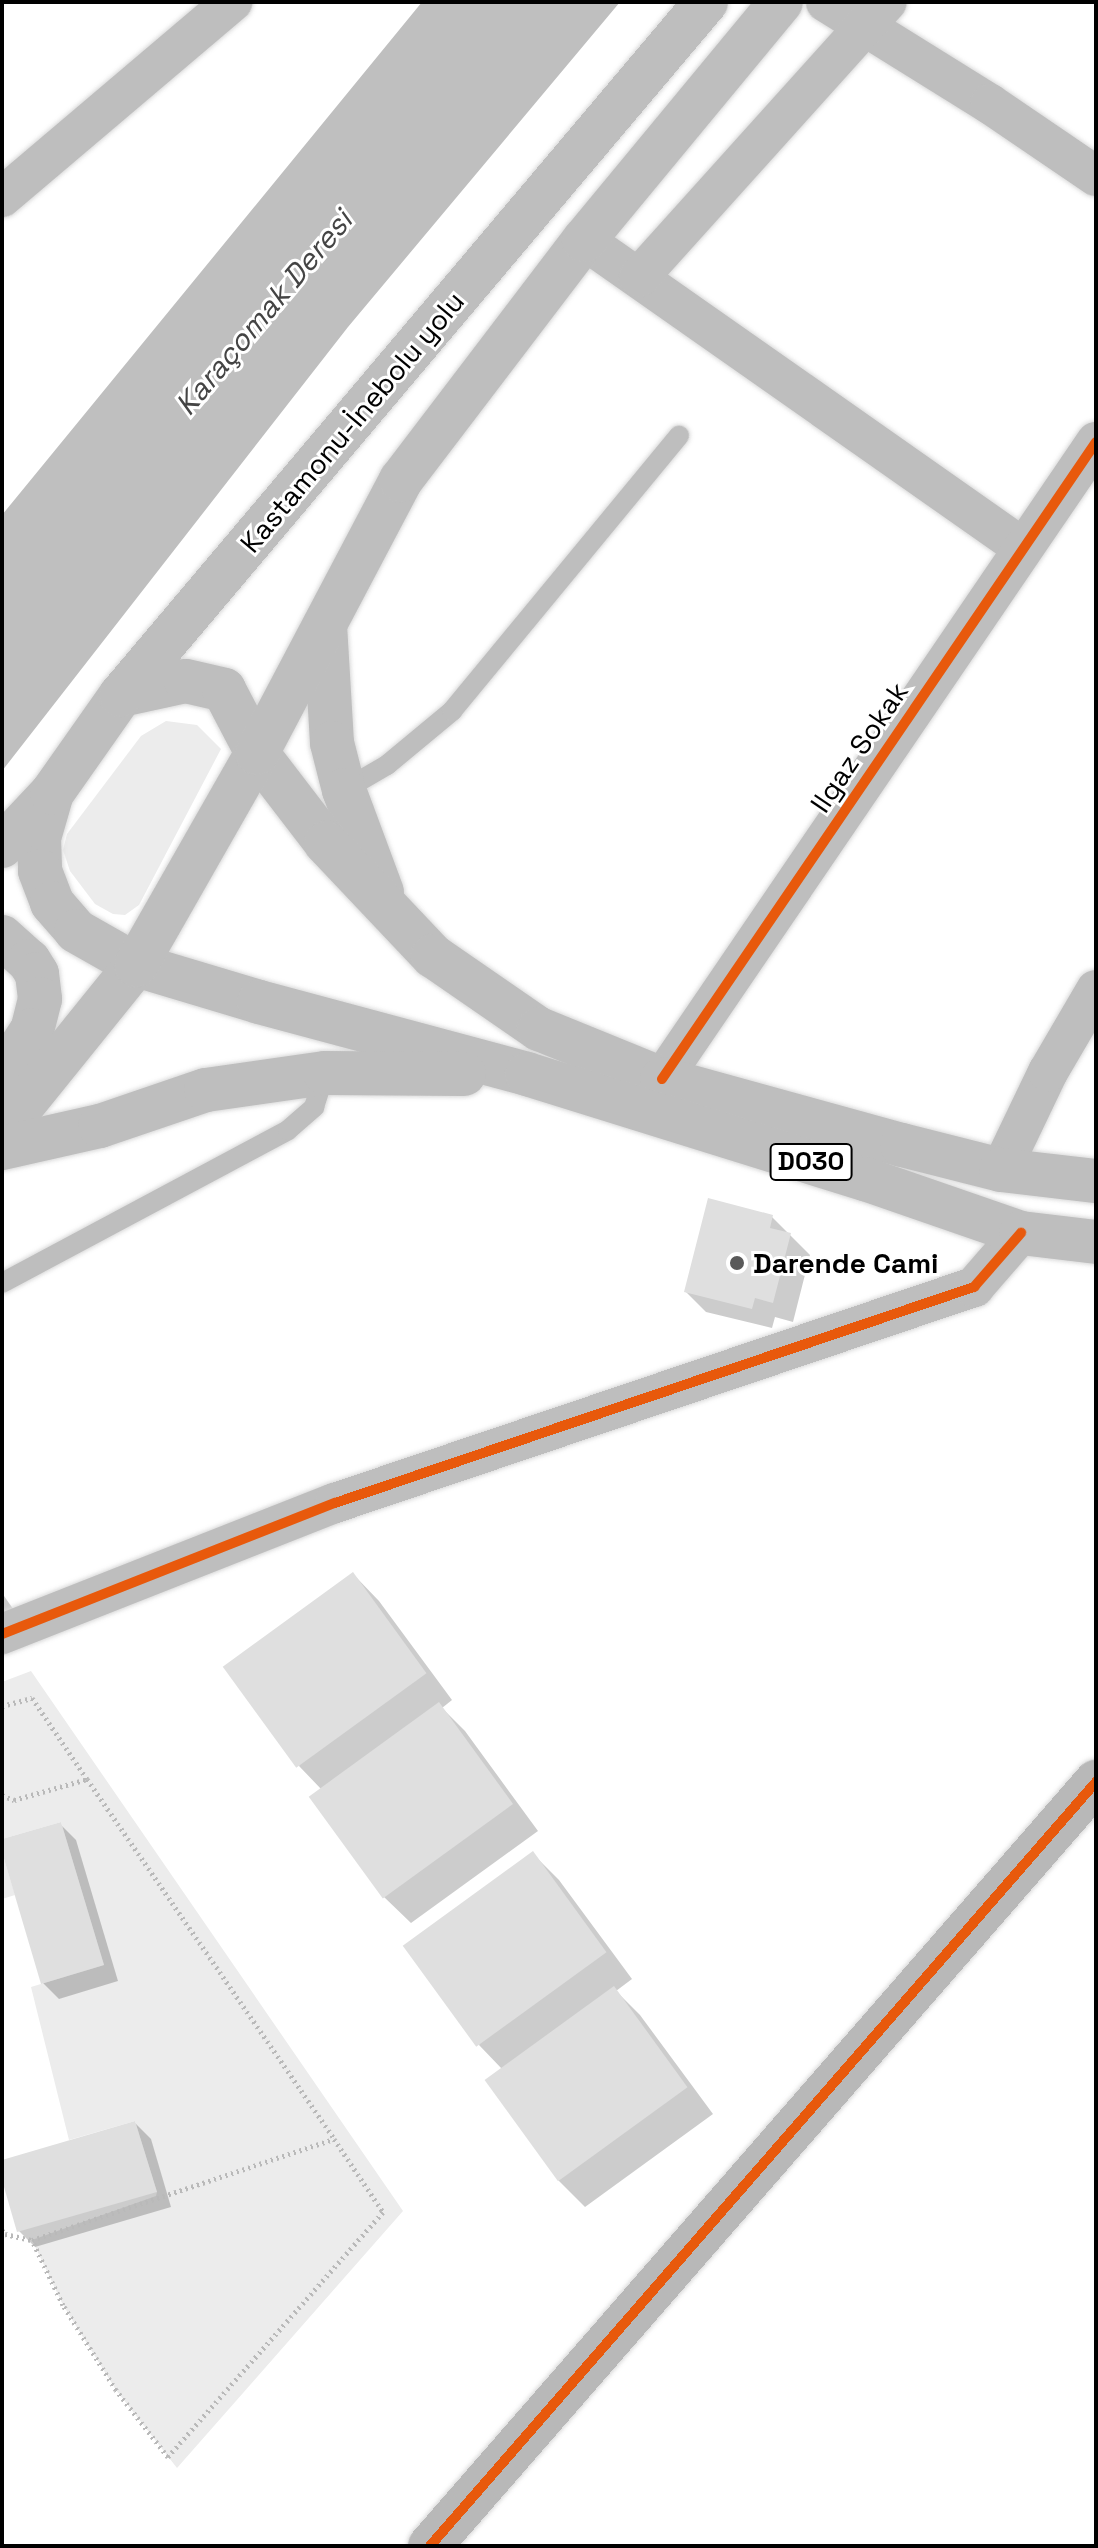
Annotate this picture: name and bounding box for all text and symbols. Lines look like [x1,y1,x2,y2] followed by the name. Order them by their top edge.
[168,203,360,423] water label: Karaçomak Deresi
[233,285,471,559] street label: Kastamonu-İnebolu yolu
[803,675,915,819] street label: Ilgaz Sokak
[769,1140,853,1184] road number: D030
[753,1246,939,1280] place label: Darende Cami
[728,1254,746,1272] marker: Darende Cami

